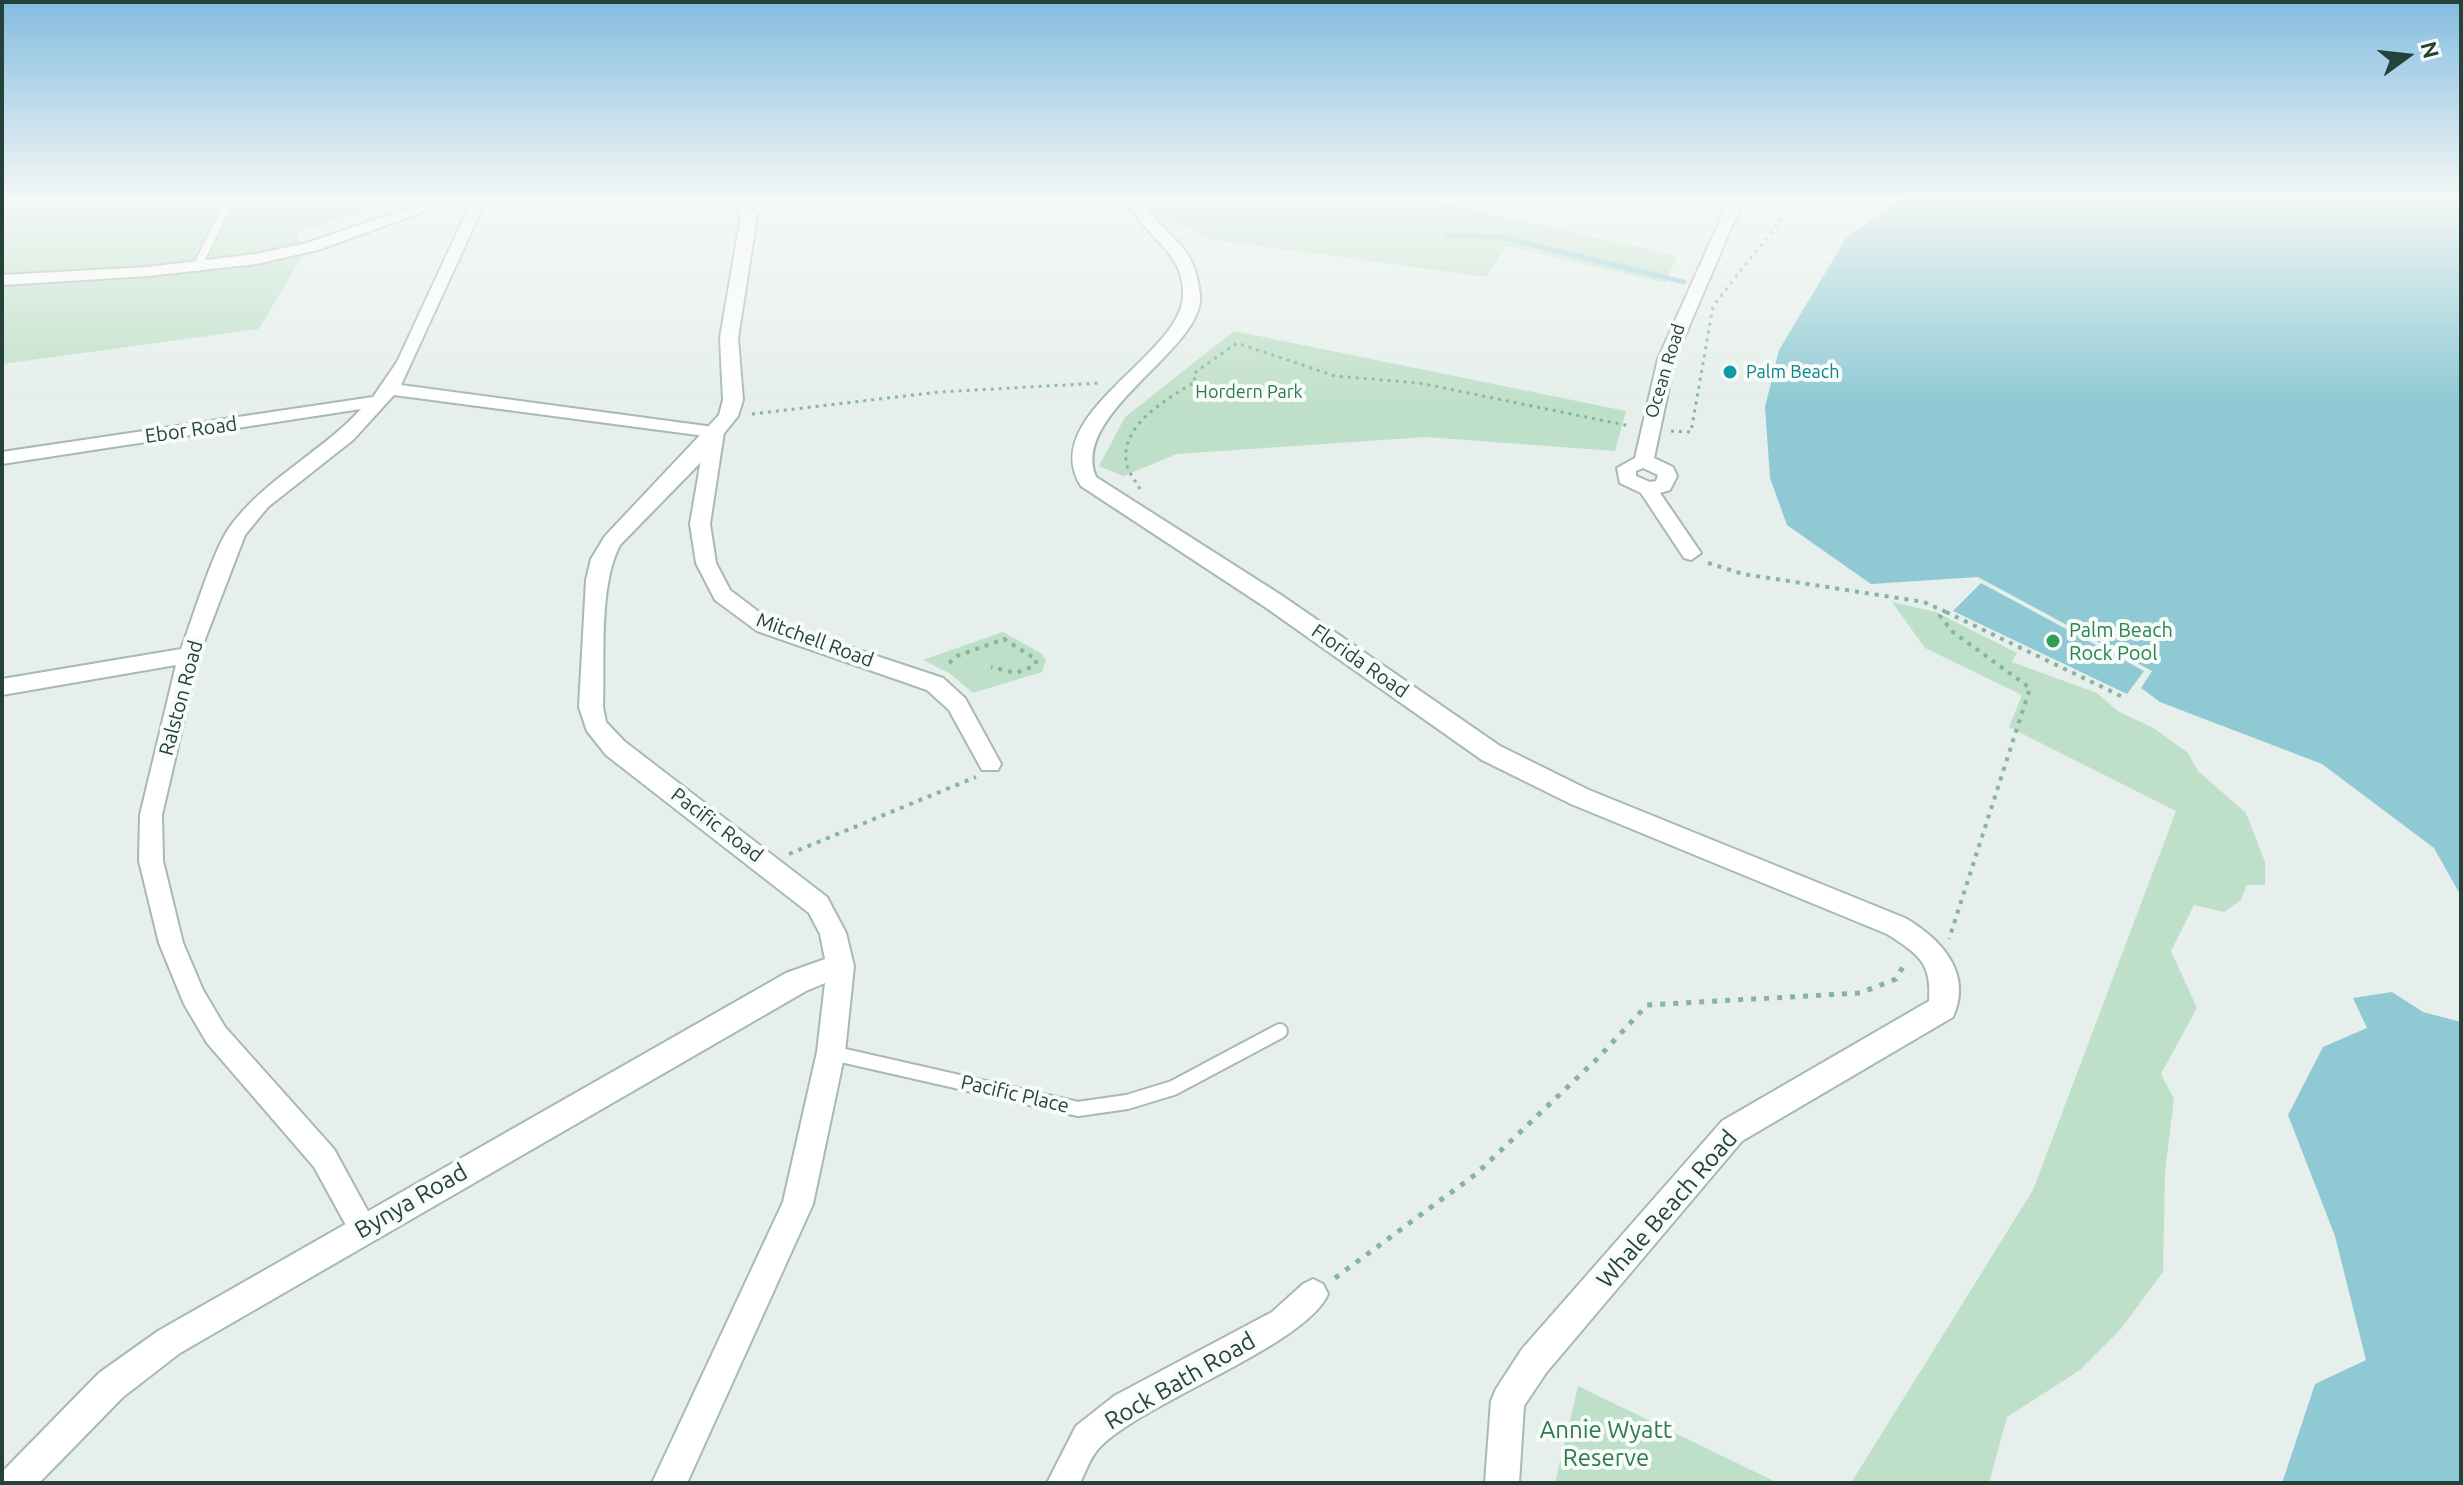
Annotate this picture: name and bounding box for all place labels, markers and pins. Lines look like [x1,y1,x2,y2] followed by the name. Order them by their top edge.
[1746,361,1839,383] place label: Palm Beach
[1721,363,1739,381] marker: Palm Beach
[2069,618,2173,665] place label: Palm Beach Rock Pool
[2044,632,2062,650] marker: Palm Beach Rock Pool

